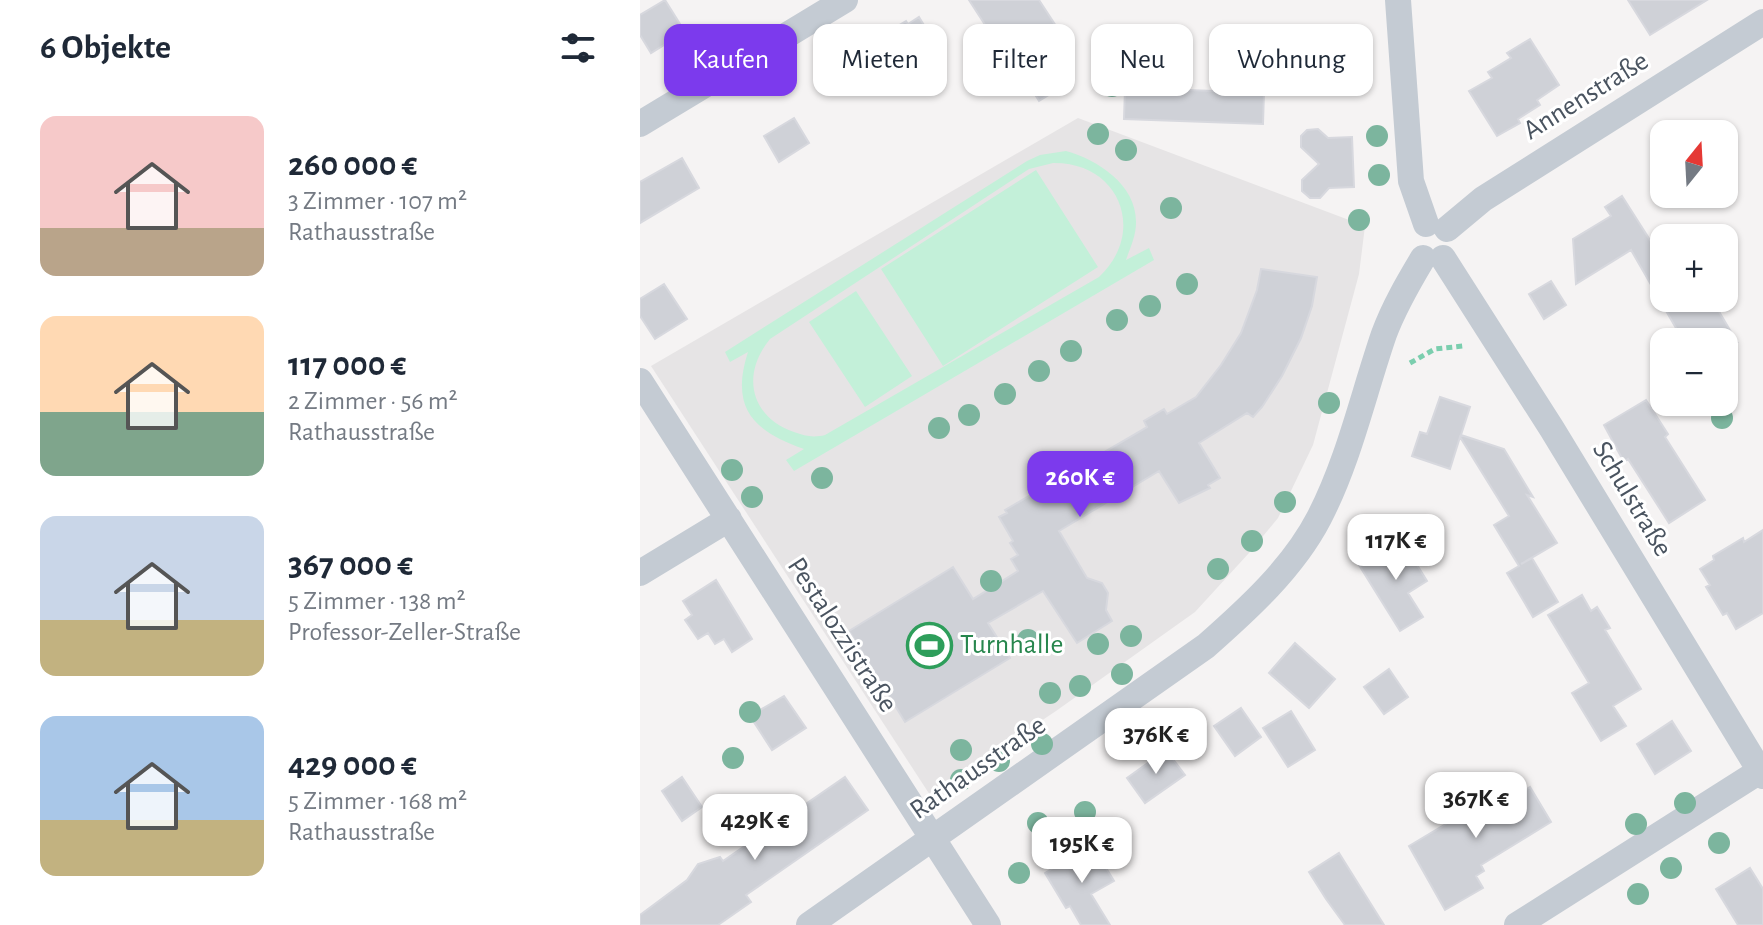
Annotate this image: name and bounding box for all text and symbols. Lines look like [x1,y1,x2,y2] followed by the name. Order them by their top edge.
[664,24,797,96] chip: Kaufen
[813,24,947,96] chip: Mieten
[963,24,1075,96] chip: Filter
[1091,24,1193,96] chip: Neu
[1209,24,1373,96] chip: Wohnung
[556,26,600,70] icon: filters
[40,31,171,65] text: 6 Objekte
[1519,47,1653,145] street label: Annenstraße
[1650,120,1738,208] north arrow
[1650,120,1738,416] map controls
[104,148,200,244] icon: home
[288,148,417,182] text: 260 000 €
[288,188,467,214] text: 3 Zimmer · 107 m²
[288,219,435,245] text: Rathausstraße
[1650,224,1738,312] button: +
[1650,328,1738,416] button: −
[104,348,200,444] icon: home
[288,348,406,382] text: 117 000 €
[288,388,458,414] text: 2 Zimmer · 56 m²
[288,419,435,445] text: Rathausstraße
[1587,437,1677,561] street label: Schulstraße
[1015,451,1145,519] pin: 260K €
[1045,464,1115,490] text: 260K €
[1331,514,1461,582] pin: 117K €
[1365,527,1427,553] text: 117K €
[104,548,200,644] icon: home
[288,548,413,582] text: 367 000 €
[782,553,902,717] street label: Pestalozzistraße
[288,588,466,614] text: 5 Zimmer · 138 m²
[288,619,521,645] text: Professor-Zeller-Straße
[905,621,953,669] sports icon: Turnhalle
[960,631,1063,659] place label: Turnhalle
[1091,708,1221,776] pin: 376K €
[905,711,1051,825] street label: Rathausstraße
[1123,721,1189,747] text: 376K €
[104,748,200,844] icon: home
[288,748,417,782] text: 429 000 €
[1411,772,1541,840] pin: 367K €
[1443,785,1509,811] text: 367K €
[288,788,467,814] text: 5 Zimmer · 168 m²
[690,794,820,862] pin: 429K €
[720,807,790,833] text: 429K €
[1017,817,1147,885] pin: 195K €
[288,819,435,845] text: Rathausstraße
[1050,830,1114,856] text: 195K €

